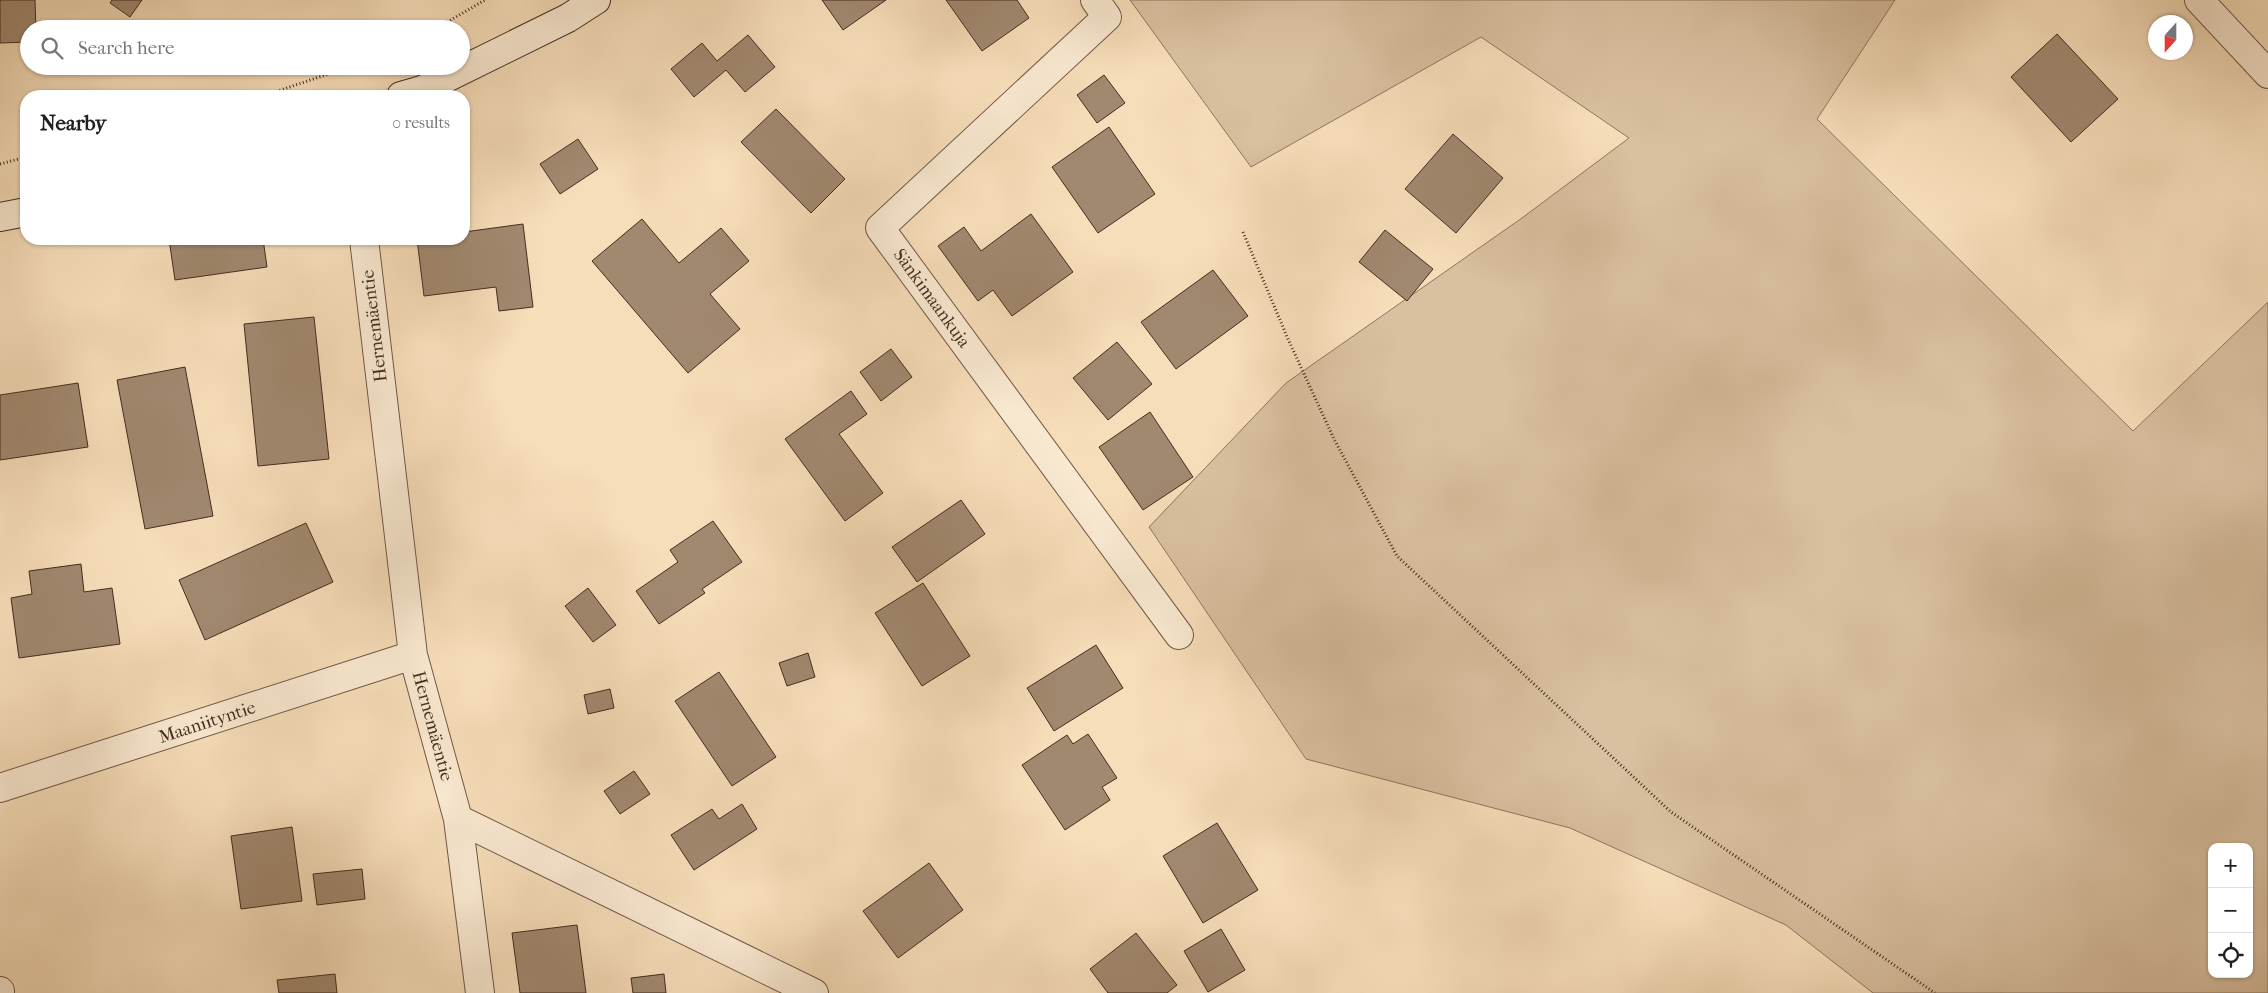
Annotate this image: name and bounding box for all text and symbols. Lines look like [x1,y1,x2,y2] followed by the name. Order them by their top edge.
[2148,15,2193,60] north arrow
[20,20,470,75] search box
[38,34,66,62] icon: search
[78,37,174,59] text: Search here
[40,111,106,135] text: Nearby
[392,113,450,132] text: 0 results
[889,245,975,352] street label: Sänkimaankuja
[357,269,392,383] street label: Hernemäentie
[408,669,457,783] street label: Hernemäentie
[156,697,258,748] street label: Maaniityntie
[2208,843,2253,978] map controls
[2208,843,2253,888] button: +
[2208,888,2253,933] button: −
[2208,933,2253,978] button: locate

